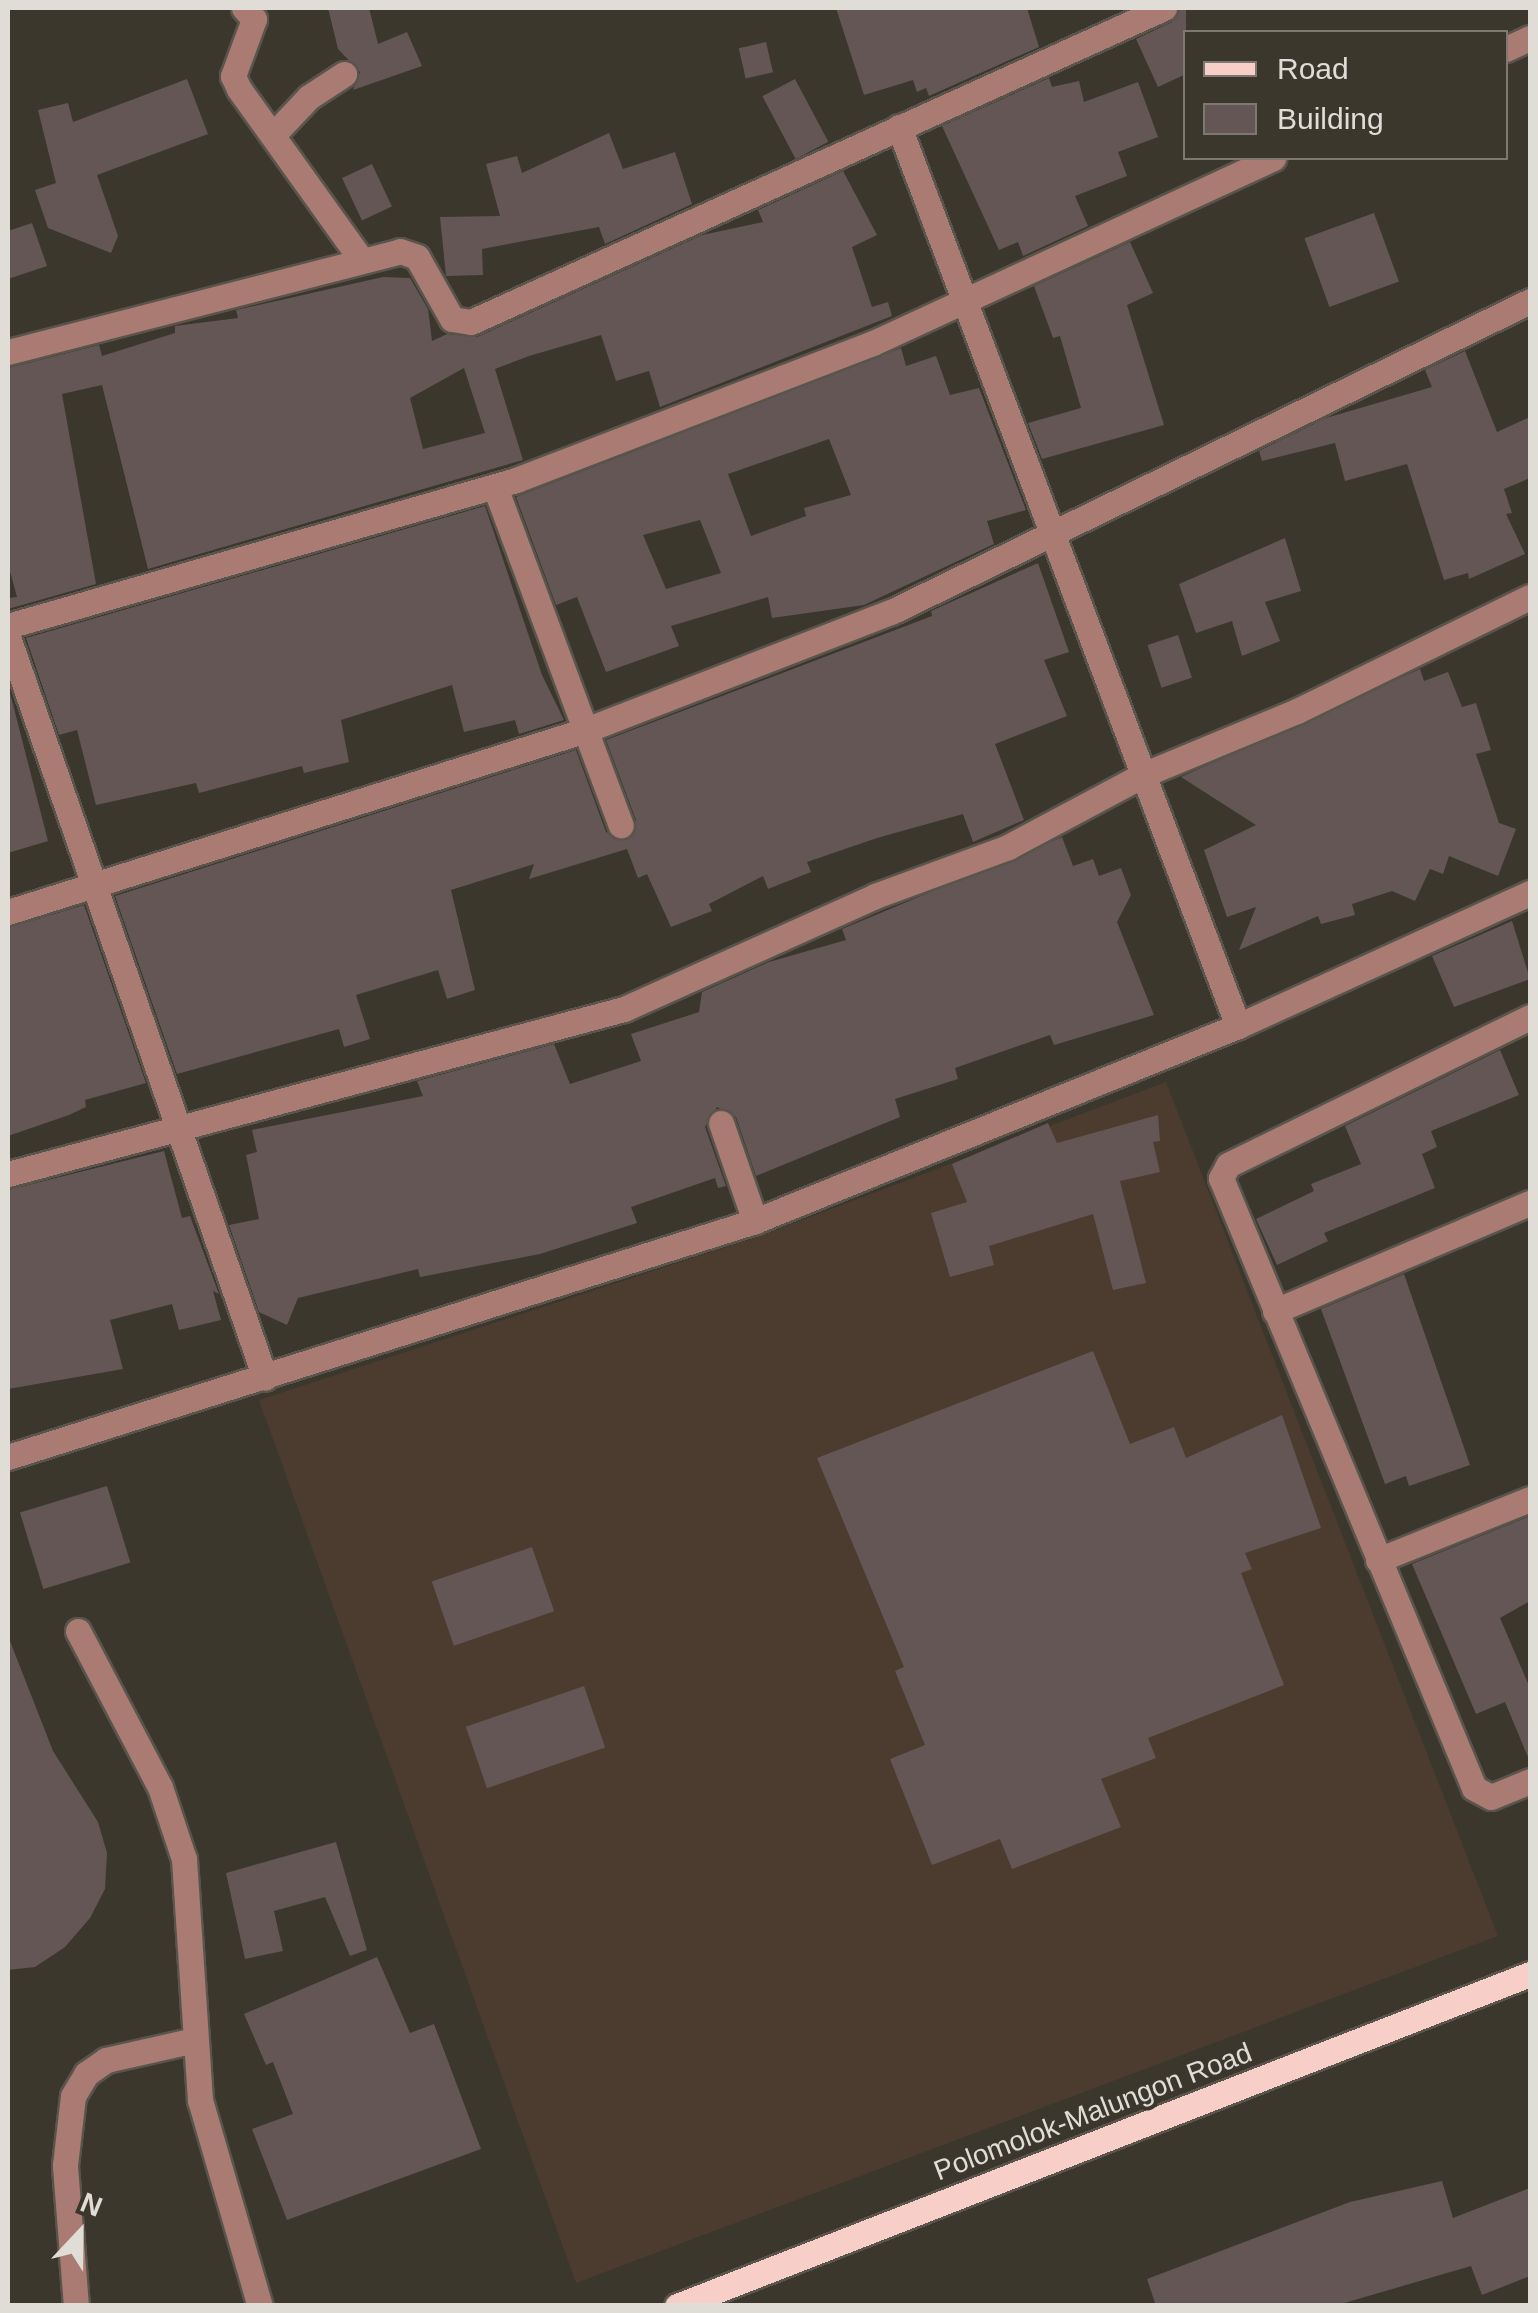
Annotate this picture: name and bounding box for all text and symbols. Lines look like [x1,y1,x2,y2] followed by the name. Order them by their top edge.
[1183,30,1508,160] legend
[1277,52,1349,85] text: Road
[1277,102,1384,135] text: Building
[929,2036,1257,2188] street label: Polomolok-Malungon Road
[30,2183,130,2283] north arrow
[76,2187,107,2223] text: N

